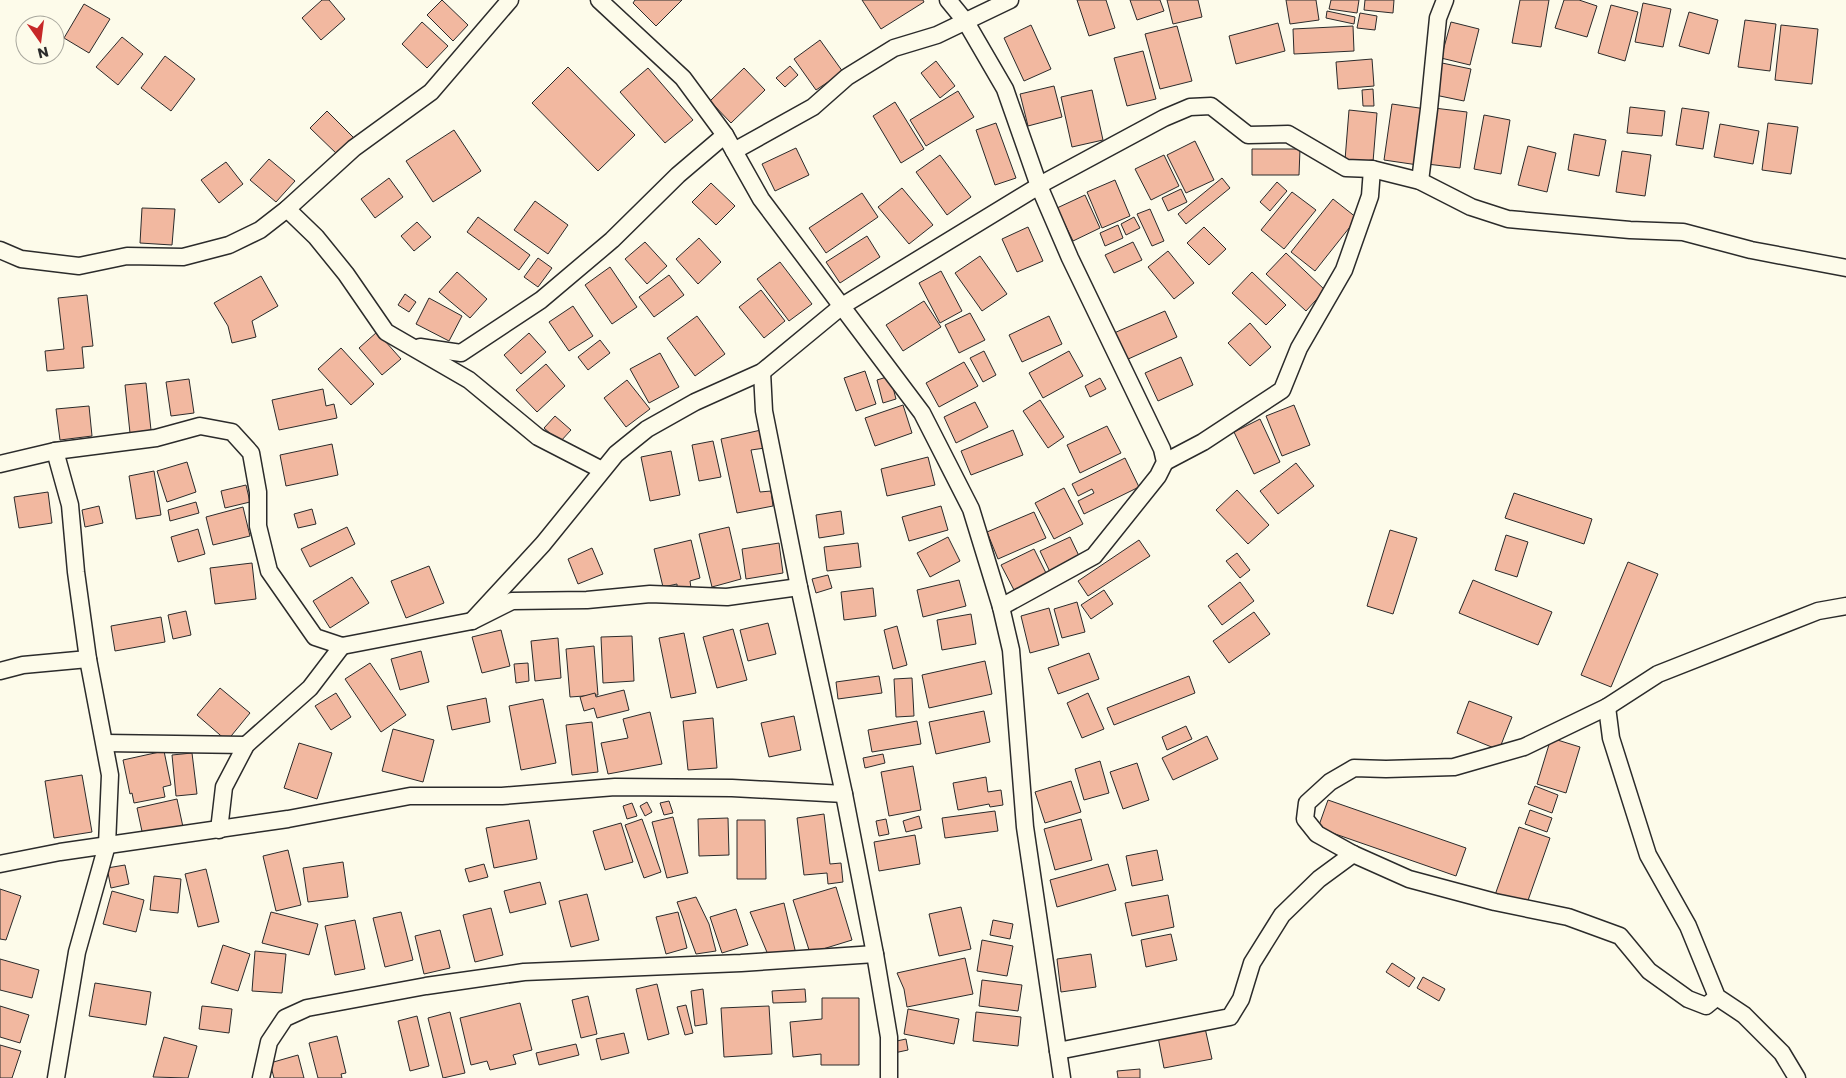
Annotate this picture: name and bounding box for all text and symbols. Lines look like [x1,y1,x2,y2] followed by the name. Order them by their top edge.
[15,15,65,65] north arrow
[36,42,51,64] text: N

